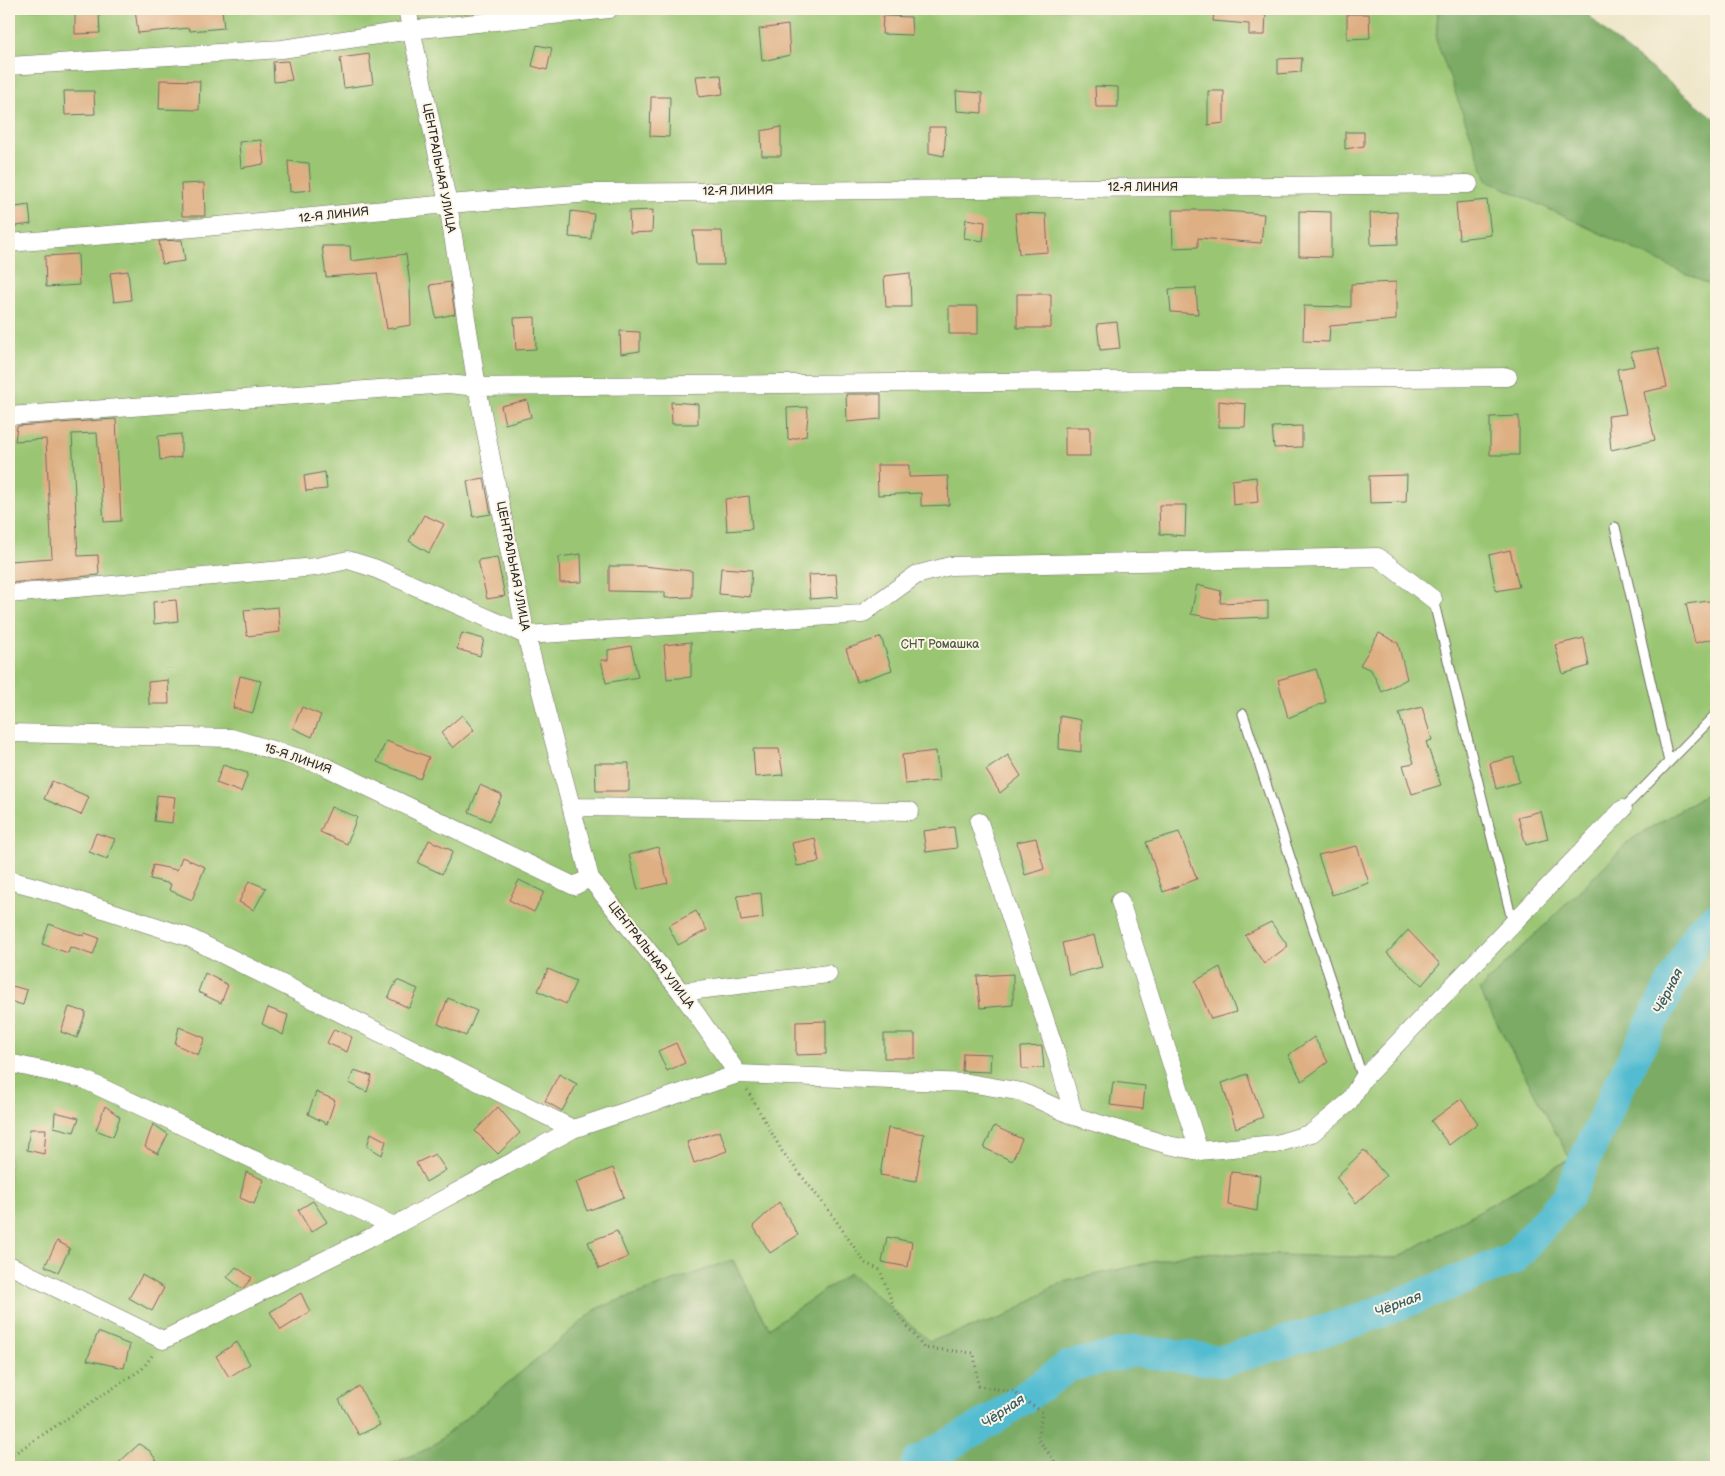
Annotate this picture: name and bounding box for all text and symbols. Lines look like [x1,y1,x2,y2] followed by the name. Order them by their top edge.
[419,102,459,235] street label: ЦЕНТРАЛЬНАЯ УЛИЦА
[1108,180,1178,195] street label: 12-Я ЛИНИЯ
[703,183,773,199] street label: 12-Я ЛИНИЯ
[298,204,370,226] street label: 12-Я ЛИНИЯ
[493,500,533,633] street label: ЦЕНТРАЛЬНАЯ УЛИЦА
[901,637,979,652] park label: СНТ Ромашка
[262,740,334,778] street label: 15-Я ЛИНИЯ
[604,898,698,1012] street label: ЦЕНТРАЛЬНАЯ УЛИЦА
[1649,965,1687,1017] water label: Чёрная
[1372,1287,1424,1321] water label: Чёрная
[978,1390,1028,1432] water label: Чёрная

